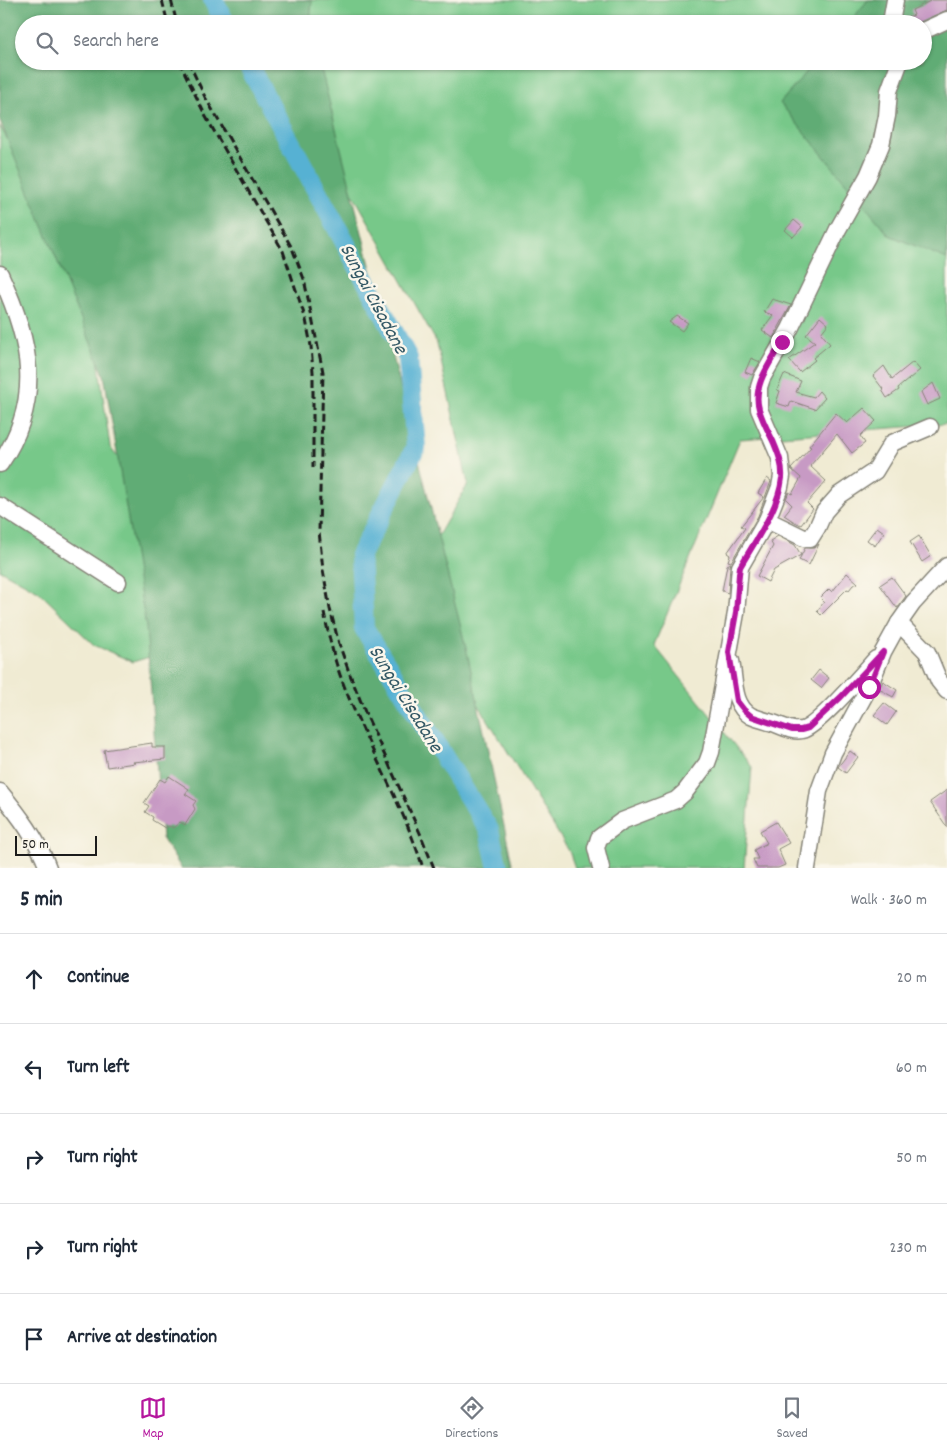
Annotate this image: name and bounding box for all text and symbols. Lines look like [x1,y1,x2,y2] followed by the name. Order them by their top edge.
[15,15,932,70] search box
[33,29,61,57] icon: search
[73,29,159,56] text: Search here
[332,239,414,361] water label: Sungai Cisadane
[771,331,794,354] route end
[360,641,449,759] water label: Sungai Cisadane
[858,676,881,699] route start
[15,833,98,856] scale bar
[22,835,49,855] text: 50 m
[20,886,63,916] text: 5 min
[851,889,927,912] text: Walk · 360 m
[20,965,48,993] icon: ahead
[67,965,129,992] text: Continue
[897,967,927,990] text: 20 m
[20,1055,48,1083] icon: left
[67,1055,130,1082] text: Turn left
[896,1057,927,1080] text: 60 m
[20,1145,48,1173] icon: right
[67,1145,138,1172] text: Turn right
[896,1147,927,1170] text: 50 m
[20,1235,48,1263] icon: right
[67,1235,138,1262] text: Turn right
[890,1237,927,1260] text: 230 m
[20,1325,48,1353] icon: arrive
[67,1325,217,1352] text: Arrive at destination
[139,1394,167,1444] tab: Map
[445,1394,498,1444] tab: Directions
[777,1394,808,1444] tab: Saved

